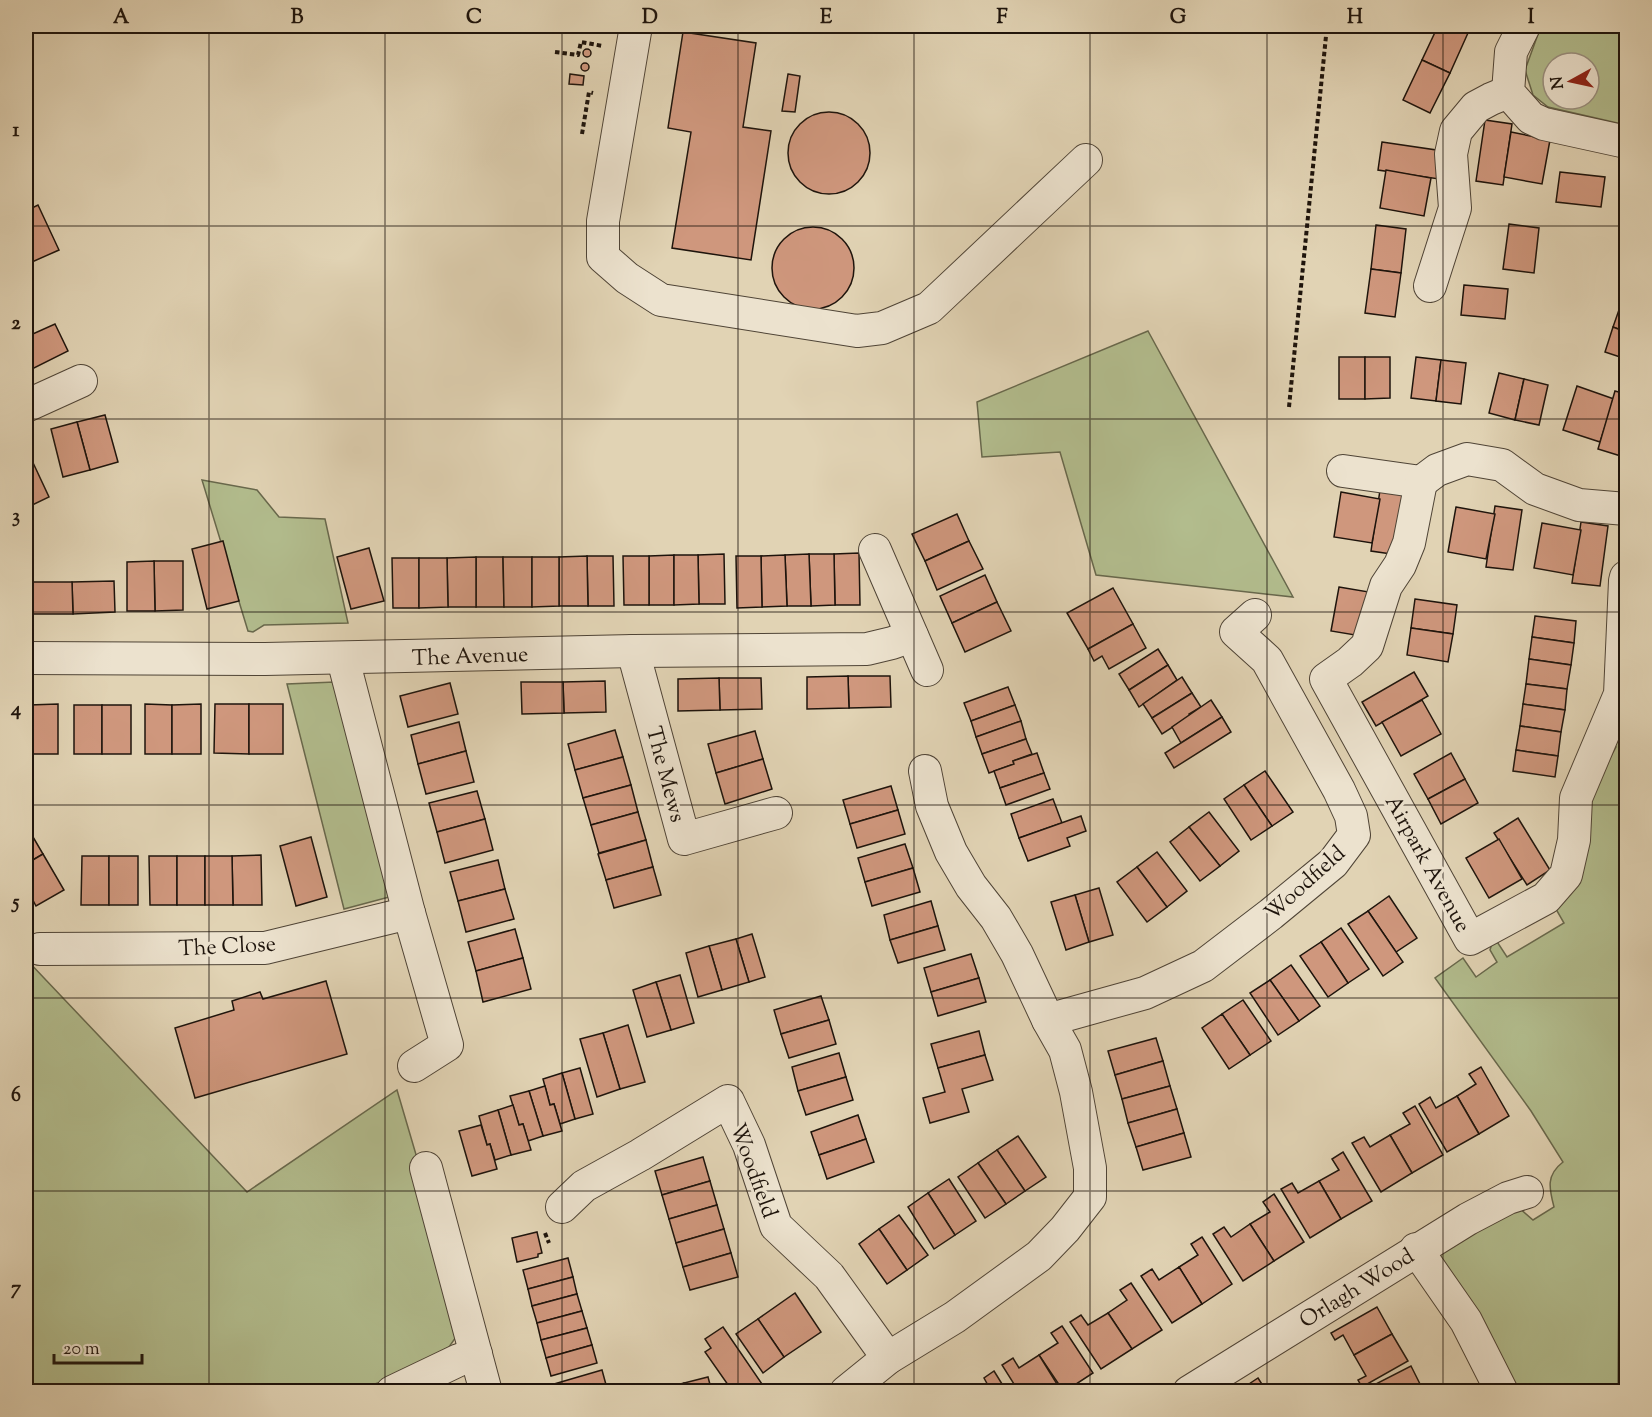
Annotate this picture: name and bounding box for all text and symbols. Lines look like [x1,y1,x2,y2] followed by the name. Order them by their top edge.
[113,4,130,33] text: A
[291,4,304,33] text: B
[466,4,482,33] text: C
[642,4,658,33] text: D
[820,4,833,33] text: E
[996,4,1008,33] text: F
[1170,4,1187,33] text: G
[1347,4,1363,33] text: H
[1528,4,1535,33] text: I
[1541,51,1601,111] north arrow
[1546,75,1571,91] text: N
[13,117,20,146] text: 1
[11,310,21,339] text: 2
[12,503,20,532] text: 3
[411,640,529,676] street label: The Avenue
[10,696,21,725] text: 4
[636,723,692,826] street label: The Mews
[1375,790,1477,939] street label: Airpark Avenue
[1258,839,1354,929] street label: Woodfield
[11,889,20,918] text: 5
[178,929,277,967] street label: The Close
[11,1082,21,1111] text: 6
[720,1119,784,1223] street label: Woodfield
[1294,1242,1421,1338] street label: Orlagh Wood
[11,1275,22,1304] text: 7
[54,1327,142,1365] scale bar
[63,1337,100,1363] text: 20 m

